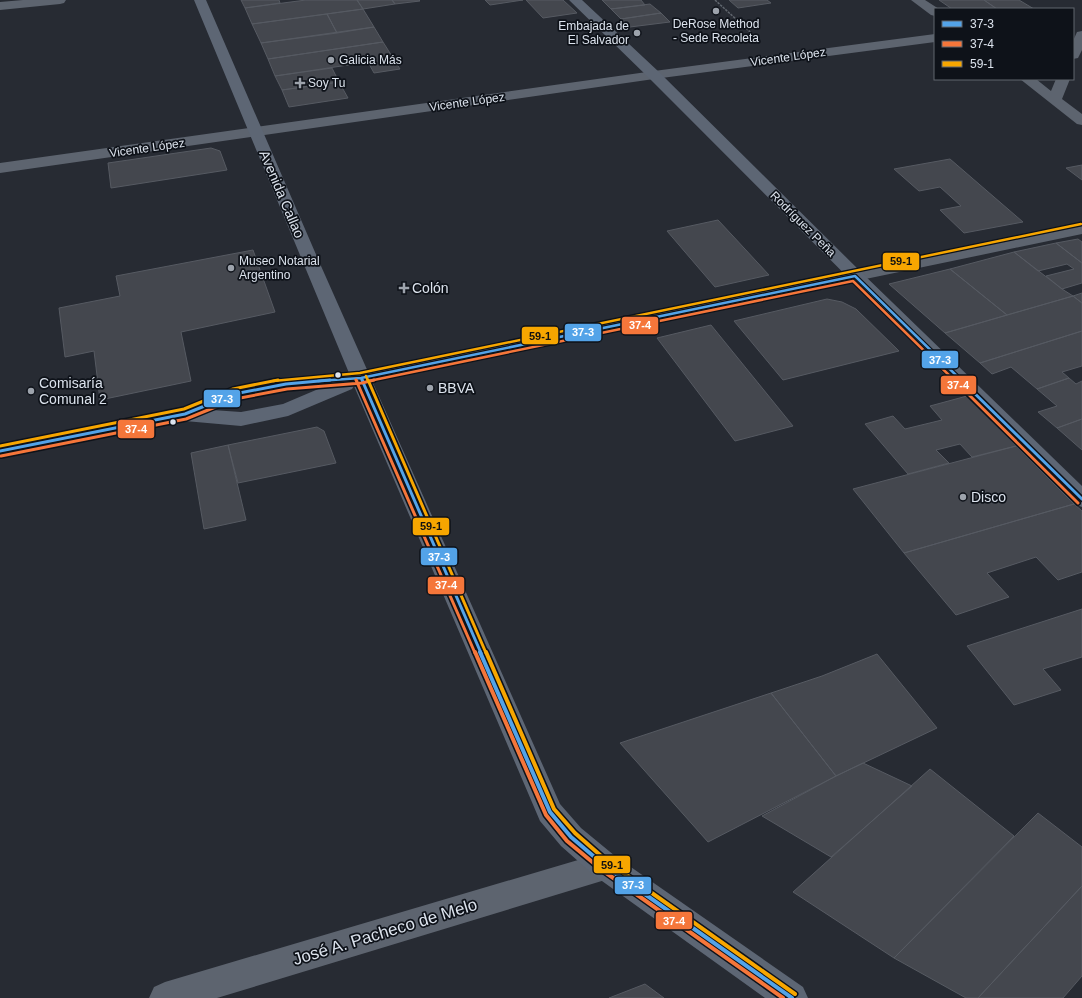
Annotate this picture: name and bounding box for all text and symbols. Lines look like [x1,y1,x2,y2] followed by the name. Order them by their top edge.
[711,6,721,16] marker: DeRose Method - Sede Recoleta
[934,8,1074,80] legend
[673,17,759,45] place label: DeRose Method - Sede Recoleta
[970,17,994,31] text: 37-3
[558,19,629,47] place label: Embajada de El Salvador
[632,28,642,38] marker: Embajada de El Salvador
[970,37,994,51] text: 37-4
[749,45,827,69] street label: Vicente López
[339,53,402,67] place label: Galicia Más
[326,55,336,65] marker: Galicia Más
[970,57,994,71] text: 59-1
[308,76,345,90] place label: Soy Tu
[295,78,305,88] marker: Soy Tu
[428,90,506,114] street label: Vicente López
[108,136,186,160] street label: Vicente López
[256,148,308,241] street label: Avenida Callao
[767,188,839,260] street label: Rodríguez Peña
[882,252,920,271] line badge: 59-1
[239,254,320,282] place label: Museo Notarial Argentino
[890,255,912,267] text: 59-1
[226,263,236,273] marker: Museo Notarial Argentino
[412,280,449,296] place label: Colón
[399,283,409,293] marker: Colón
[621,316,659,335] line badge: 37-4
[629,319,652,331] text: 37-4
[564,323,602,342] line badge: 37-3
[521,326,559,345] line badge: 59-1
[572,326,594,338] text: 37-3
[529,330,551,342] text: 59-1
[921,350,959,369] line badge: 37-3
[929,354,951,366] text: 37-3
[333,370,343,380] unlabelled marker
[39,375,107,407] place label: Comisaría Comunal 2
[940,375,977,395] line badge: 37-4
[947,379,970,391] text: 37-4
[438,380,475,396] place label: BBVA
[425,383,435,393] marker: BBVA
[26,386,36,396] marker: Comisaría Comunal 2
[203,389,241,408] line badge: 37-3
[211,393,233,405] text: 37-3
[168,417,178,427] unlabelled marker
[117,419,155,439] line badge: 37-4
[125,423,148,435] text: 37-4
[971,489,1006,505] place label: Disco
[958,492,968,502] marker: Disco
[412,517,450,536] line badge: 59-1
[420,520,442,532] text: 59-1
[420,547,458,566] line badge: 37-3
[428,551,450,563] text: 37-3
[427,576,465,595] line badge: 37-4
[435,579,458,591] text: 37-4
[593,855,631,874] line badge: 59-1
[601,859,623,871] text: 59-1
[614,876,652,895] line badge: 37-3
[622,879,644,891] text: 37-3
[290,895,480,969] street label: José A. Pacheco de Melo
[655,911,693,930] line badge: 37-4
[663,915,686,927] text: 37-4

